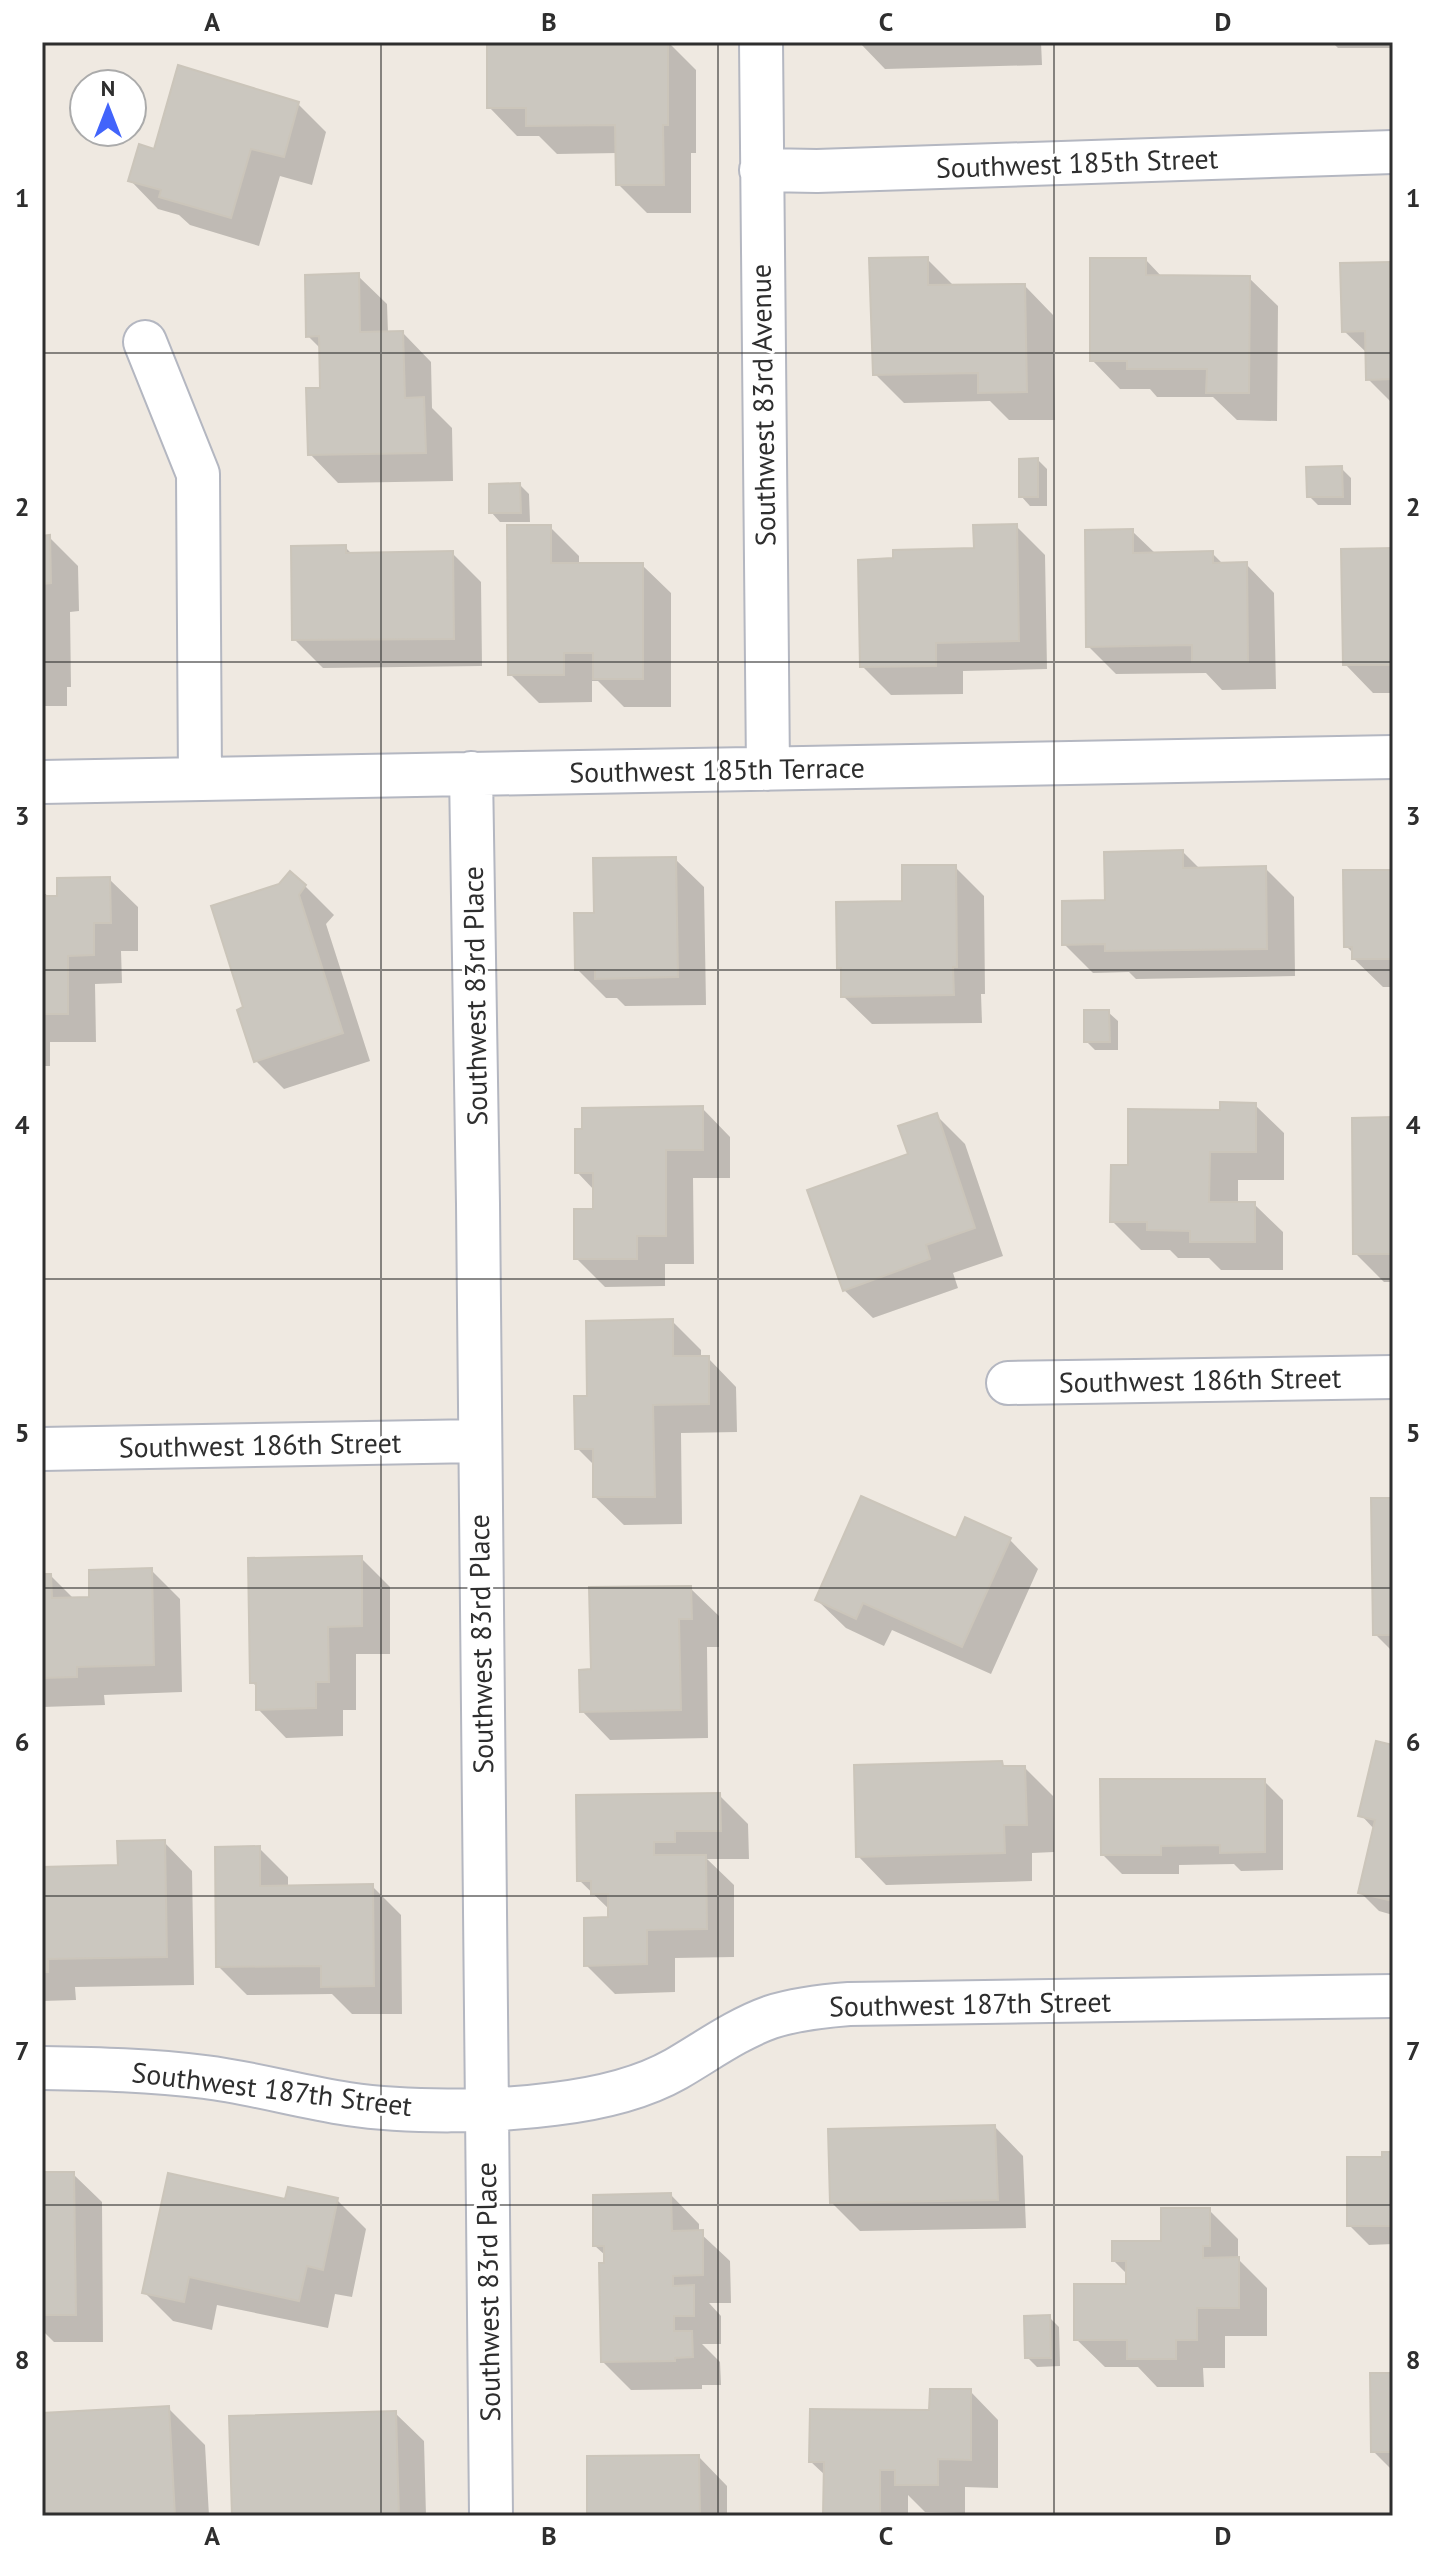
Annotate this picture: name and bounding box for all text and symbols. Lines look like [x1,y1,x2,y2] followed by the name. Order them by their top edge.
[204,5,220,38] text: A
[541,5,557,38] text: B
[879,5,893,38] text: C
[1215,5,1231,38] text: D
[68,68,148,148] north arrow
[101,74,115,102] text: N
[935,139,1219,186] street label: Southwest 185th Street
[15,181,29,214] text: 1
[1406,181,1420,214] text: 1
[742,264,783,546] street label: Southwest 83rd Avenue
[15,490,29,523] text: 2
[1406,490,1420,523] text: 2
[569,748,865,791] street label: Southwest 185th Terrace
[15,799,29,832] text: 3
[1406,799,1420,832] text: 3
[454,866,495,1126] street label: Southwest 83rd Place
[15,1108,30,1141] text: 4
[1406,1108,1421,1141] text: 4
[1058,1359,1342,1400] street label: Southwest 186th Street
[15,1416,29,1449] text: 5
[1406,1416,1420,1449] text: 5
[118,1424,402,1465] street label: Southwest 186th Street
[460,1514,501,1774] street label: Southwest 83rd Place
[15,1725,29,1758] text: 6
[1406,1725,1420,1758] text: 6
[829,1983,1112,2024] street label: Southwest 187th Street
[15,2034,29,2067] text: 7
[1406,2034,1420,2067] text: 7
[130,2053,415,2124] street label: Southwest 187th Street
[467,2162,508,2422] street label: Southwest 83rd Place
[15,2343,29,2376] text: 8
[1406,2343,1420,2376] text: 8
[204,2519,220,2552] text: A
[541,2519,557,2552] text: B
[879,2519,893,2552] text: C
[1215,2519,1231,2552] text: D

